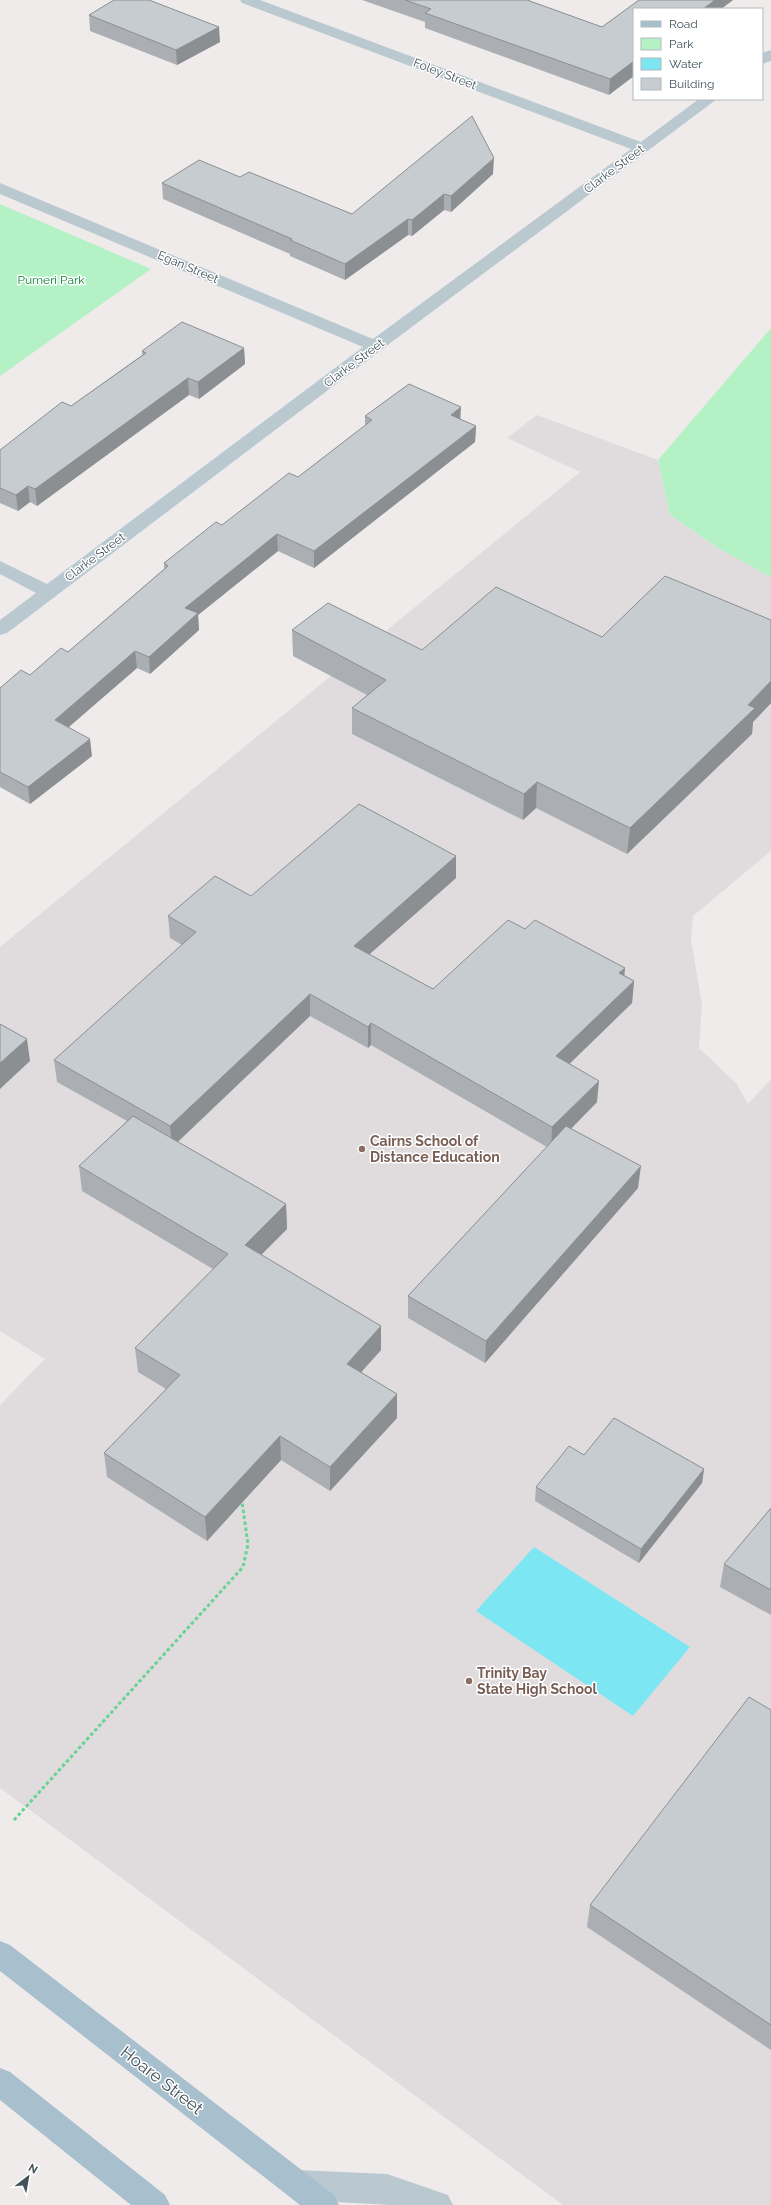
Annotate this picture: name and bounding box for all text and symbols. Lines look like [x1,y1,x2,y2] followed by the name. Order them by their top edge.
[633,8,763,100] legend
[669,17,698,31] text: Road
[669,37,694,51] text: Park
[411,56,479,92] street label: Foley Street
[669,57,703,71] text: Water
[669,77,715,91] text: Building
[581,142,647,196] street label: Clarke Street
[156,248,220,286] street label: Egan Street
[17,273,85,287] park label: Pumeri Park
[321,336,387,390] street label: Clarke Street
[62,530,128,584] street label: Clarke Street
[370,1133,500,1165] place label: Cairns School of Distance Education
[357,1144,367,1154] marker: Cairns School of Distance Education
[477,1665,597,1697] place label: Trinity Bay State High School
[464,1676,474,1686] marker: Trinity Bay State High School
[117,2042,207,2119] street label: Hoare Street
[8,2157,48,2197] north arrow
[26,2161,40,2177] text: N

